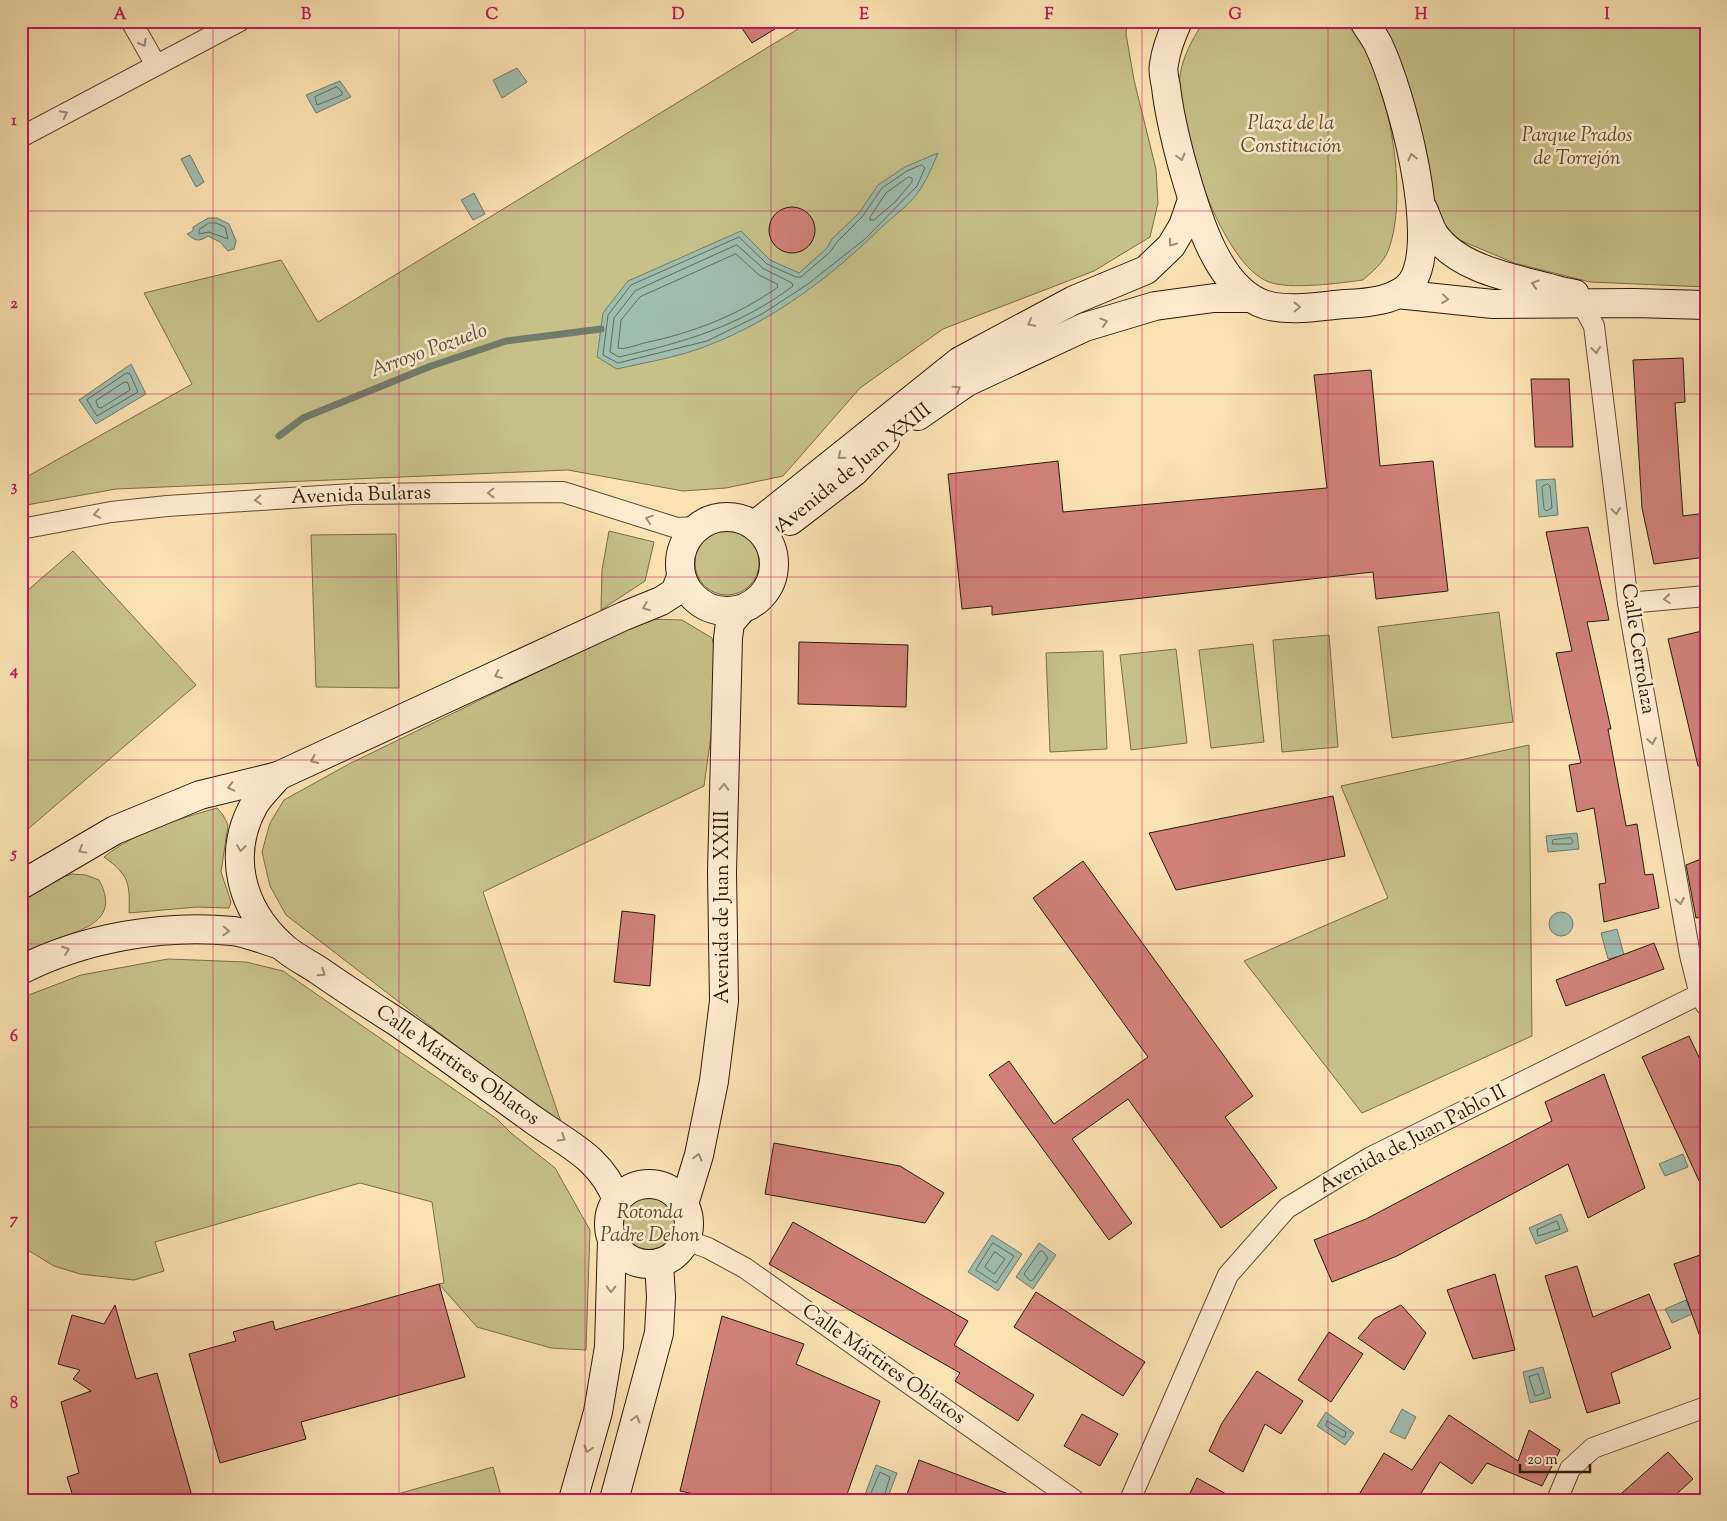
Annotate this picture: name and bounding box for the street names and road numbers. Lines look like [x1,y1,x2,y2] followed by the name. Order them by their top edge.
[770,397,939,541] street label: Avenida de Juan XXIII
[291,479,431,513] street label: Avenida Bularas
[1612,582,1662,716] street label: Calle Cerrolaza
[709,810,738,1004] street label: Avenida de Juan XXIII
[369,999,545,1134] street label: Calle Mártires Oblatos
[1314,1078,1512,1202] street label: Avenida de Juan Pablo II
[795,1298,971,1433] street label: Calle Mártires Oblatos

